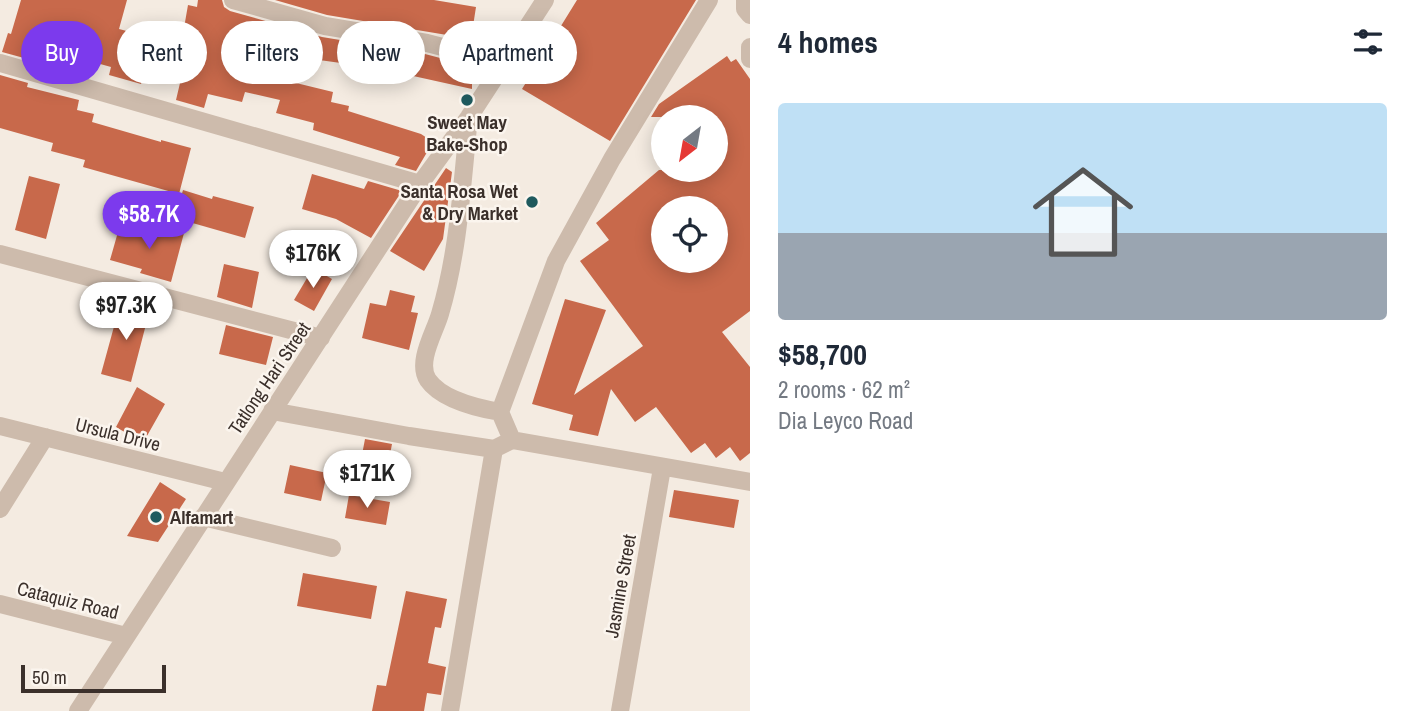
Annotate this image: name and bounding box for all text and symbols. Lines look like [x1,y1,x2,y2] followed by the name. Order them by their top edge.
[21,21,103,84] chip: Buy
[117,21,207,84] chip: Rent
[221,21,323,84] chip: Filters
[337,21,425,84] chip: New
[439,21,577,84] chip: Apartment
[778,22,878,62] text: 4 homes
[1349,23,1387,61] icon: filters
[459,92,475,108] marker: Sweet May Bake-Shop
[651,105,728,182] north arrow
[651,105,728,273] map controls
[426,109,508,157] place label: Sweet May Bake-Shop
[1020,149,1146,275] icon: home
[401,178,518,226] place label: Santa Rosa Wet & Dry Market
[92,191,206,251] pin: $58.7K
[524,194,540,210] marker: Santa Rosa Wet & Dry Market
[651,196,728,273] button: locate
[119,198,179,229] text: $58.7K
[264,230,362,290] pin: $176K
[285,237,341,268] text: $176K
[69,282,183,342] pin: $97.3K
[96,289,156,320] text: $97.3K
[222,316,317,439] street label: Tatlong Hari Street
[778,334,867,374] text: $58,700
[778,374,910,405] text: 2 rooms · 62 m²
[778,405,913,436] text: Dia Leyco Road
[73,411,163,457] street label: Ursula Drive
[318,450,416,510] pin: $171K
[339,457,395,488] text: $171K
[170,504,233,530] place label: Alfamart
[148,509,164,525] marker: Alfamart
[598,531,642,640] street label: Jasmine Street
[14,575,122,625] street label: Cataquiz Road
[21,662,166,694] scale bar
[32,664,67,690] text: 50 m

